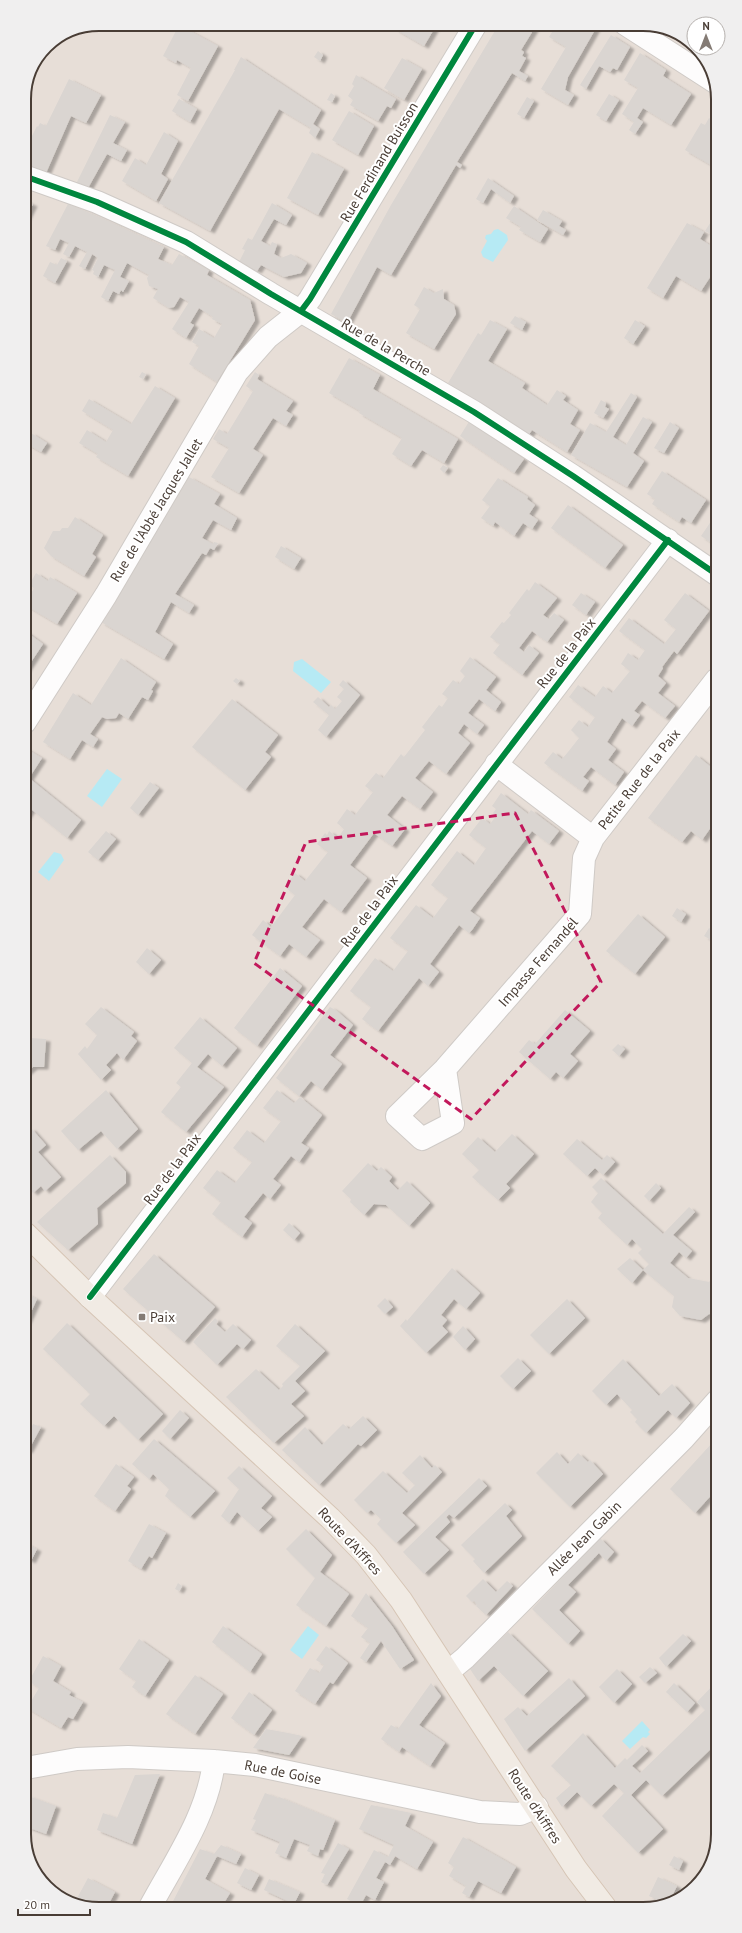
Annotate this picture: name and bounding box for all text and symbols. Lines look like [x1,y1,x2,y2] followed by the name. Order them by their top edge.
[686,16,726,56] north arrow
[702,19,710,33] text: N
[336,99,422,225] street label: Rue Ferdinand Buisson
[338,314,434,380] street label: Rue de la Perche
[106,435,206,585] street label: Rue de l'Abbé Jacques Jallet
[533,614,599,692] street label: Rue de la Paix
[594,725,684,833] street label: Petite Rue de la Paix
[336,872,402,950] street label: Rue de la Paix
[494,914,582,1010] street label: Impasse Fernandel
[139,1130,205,1208] street label: Rue de la Paix
[150,1308,175,1326] place label: Paix
[137,1312,147,1322] marker: Paix
[543,1497,625,1579] street label: Allée Jean Gabin
[314,1504,386,1579] street label: Route d'Aiffres
[243,1756,323,1788] street label: Rue de Goise
[504,1765,566,1847] street label: Route d'Aiffres
[18,1891,90,1917] scale bar
[24,1897,50,1912] text: 20 m

